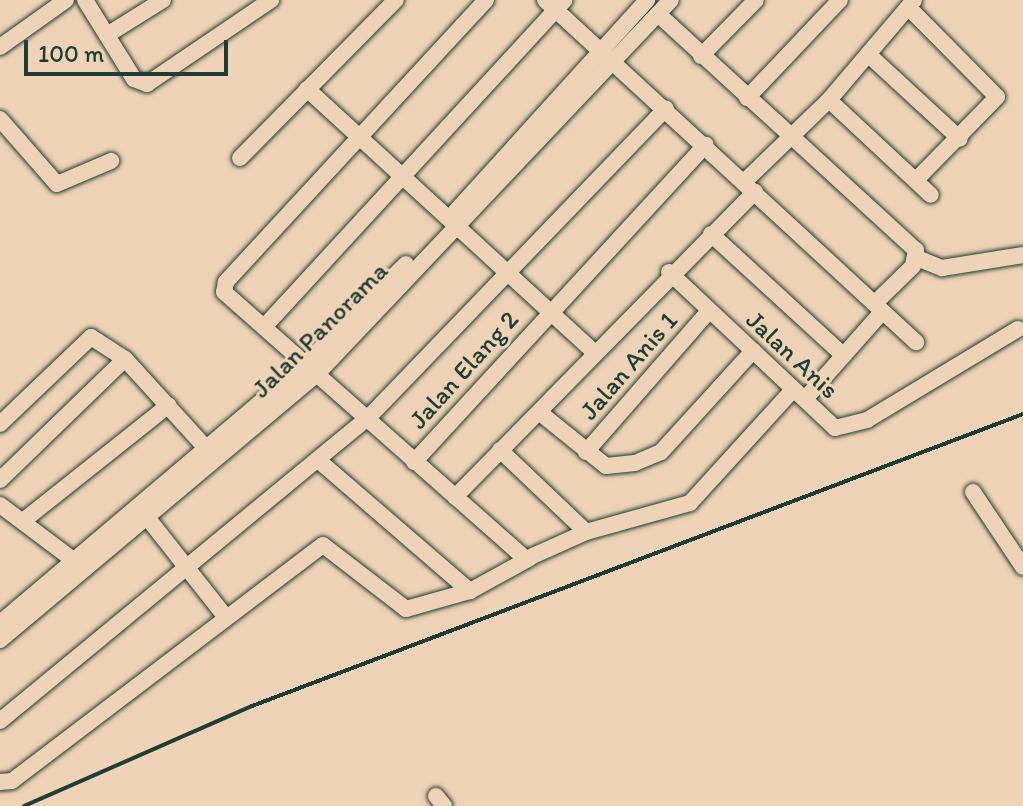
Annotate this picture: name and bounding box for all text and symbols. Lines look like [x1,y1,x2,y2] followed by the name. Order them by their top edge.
[28,24,232,74] scale bar
[38,39,104,68] text: 100 m
[245,255,395,405] street label: Jalan Panorama
[739,304,845,406] street label: Jalan Anis
[403,305,525,435] street label: Jalan Elang 2
[574,306,684,426] street label: Jalan Anis 1

